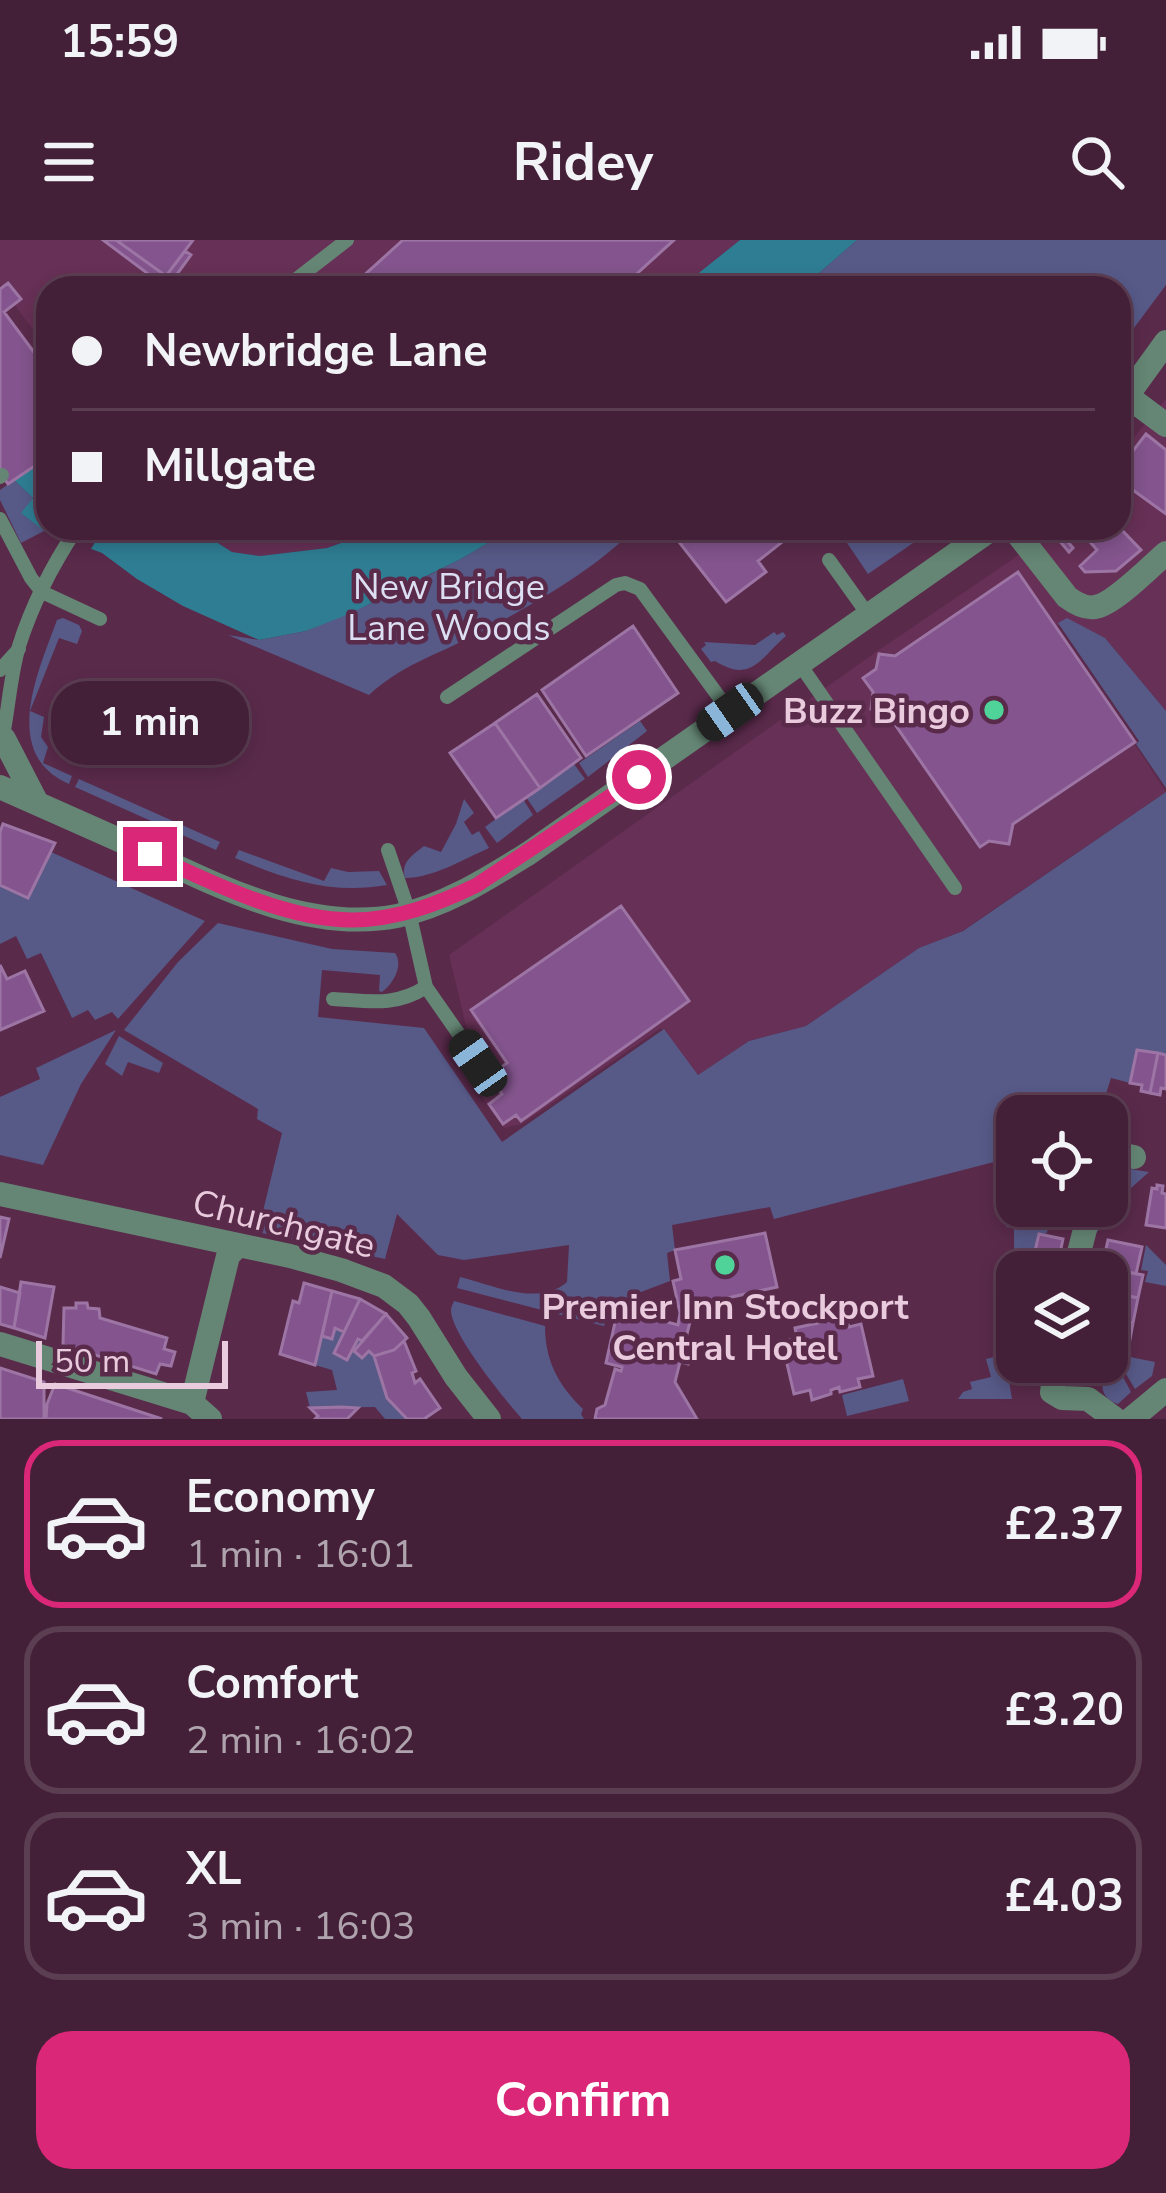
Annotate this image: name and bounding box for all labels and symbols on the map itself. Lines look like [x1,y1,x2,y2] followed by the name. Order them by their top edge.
[347,563,551,653] park label: New Bridge Lane Woods
[690,677,770,747] car
[51,680,249,764] callout: 1 min
[783,687,970,736] place label: Buzz Bingo
[981,697,1007,723] marker: Buzz Bingo
[612,750,666,804] route start
[123,827,177,881] route end
[443,1023,513,1103] car
[187,1178,380,1271] street label: Churchgate
[712,1252,738,1278] marker: Premier Inn Stockport Central Hotel
[542,1283,909,1373] place label: Premier Inn Stockport Central Hotel
[36,1335,228,1388] scale bar

